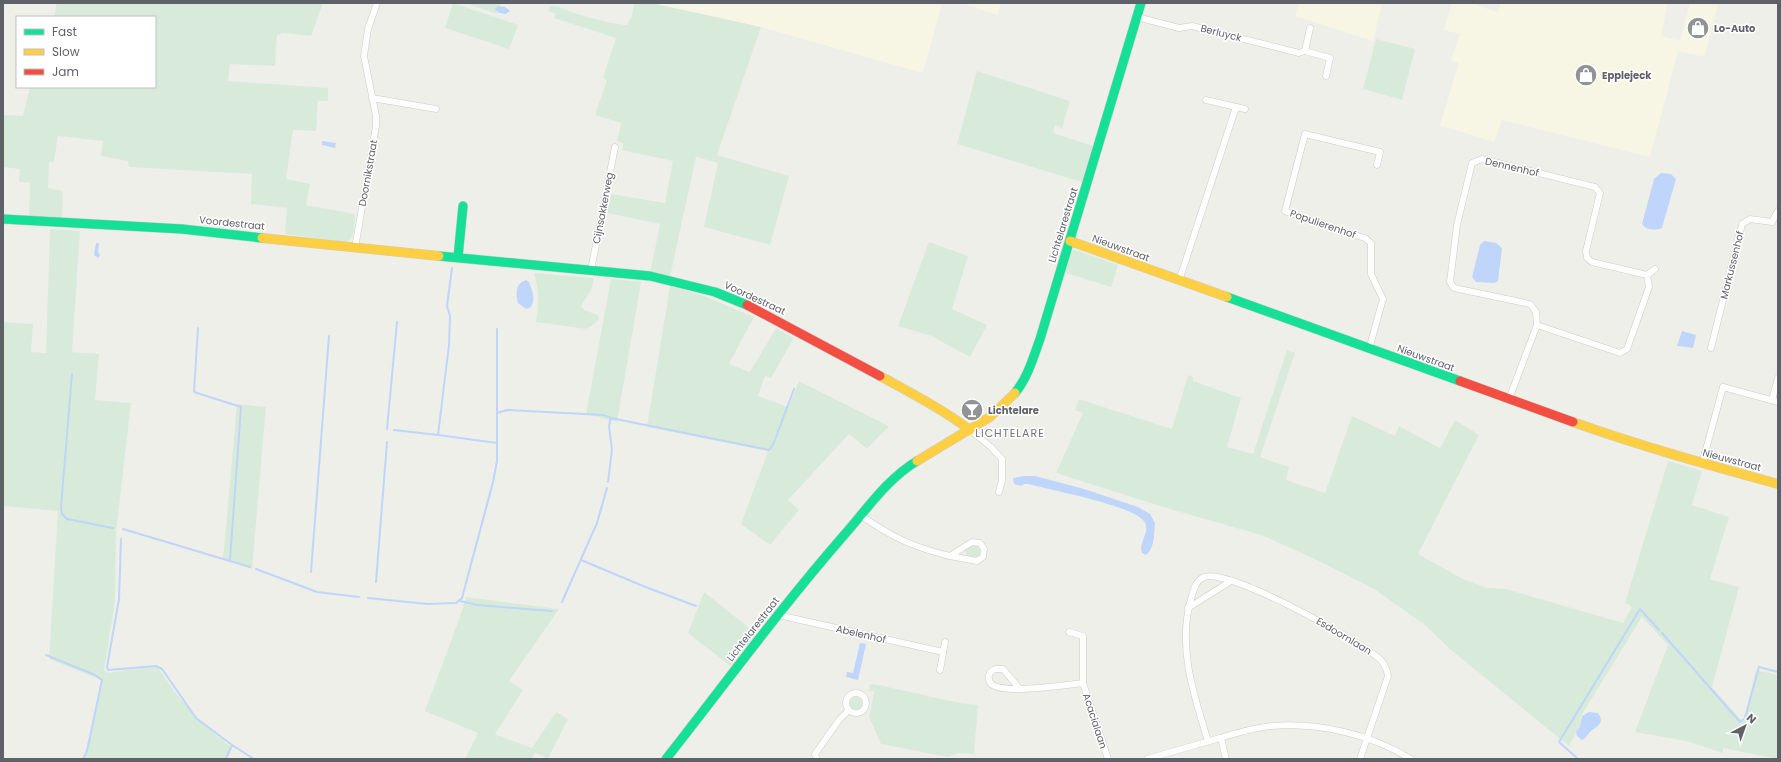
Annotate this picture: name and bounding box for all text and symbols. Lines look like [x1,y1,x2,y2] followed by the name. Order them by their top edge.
[1685,15,1711,41] shop icon: Lo-Auto
[16,16,156,88] legend
[1199,21,1244,46] street label: Berluyck
[1714,21,1756,36] place label: Lo-Auto
[52,23,77,40] text: Fast
[52,43,80,60] text: Slow
[1573,62,1599,88] shop icon: Epplejeck
[52,63,79,80] text: Jam
[1602,68,1652,83] place label: Epplejeck
[355,138,381,207] street label: Doornikstraat
[1484,154,1540,180] street label: Dennenhof
[589,171,617,245] street label: Cijnsakkerweg
[1044,185,1082,264] street label: Lichtelarestraat
[1288,206,1358,242] street label: Populierenhof
[198,212,266,234] street label: Voordestraat
[1716,229,1748,301] street label: Markussenhof
[1090,231,1152,265] street label: Nieuwstraat
[722,277,788,319] street label: Voordestraat
[1395,341,1457,375] street label: Nieuwstraat
[959,397,985,423] bar icon: Lichtelare
[988,403,1039,418] place label: Lichtelare
[975,425,1045,441] district label: LICHTELARE
[1701,445,1763,475] street label: Nieuwstraat
[723,593,783,664] street label: Lichtelarestraat
[1313,613,1375,659] street label: Esdoornlaan
[835,621,887,647] street label: Abelenhof
[1079,691,1111,751] street label: Acacialaan
[1725,706,1765,746] north arrow
[1743,710,1760,727] text: N

